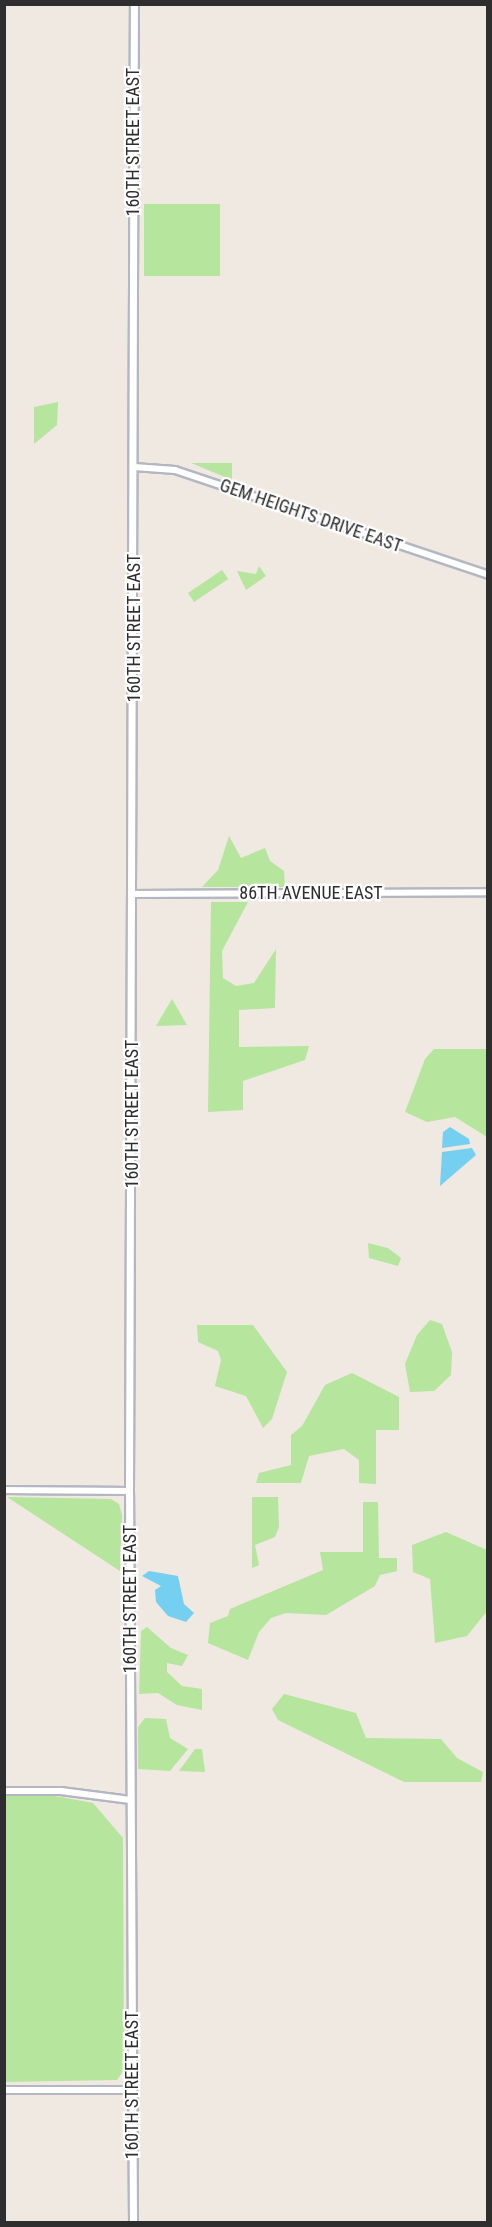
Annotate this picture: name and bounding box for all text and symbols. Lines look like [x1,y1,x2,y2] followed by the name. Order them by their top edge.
[122,67,144,217] street label: 160TH STREET EAST
[217,475,405,557] street label: GEM HEIGHTS DRIVE EAST
[123,553,145,703] street label: 160TH STREET EAST
[239,882,383,904] street label: 86TH AVENUE EAST
[121,1039,143,1189] street label: 160TH STREET EAST
[119,1524,141,1674] street label: 160TH STREET EAST
[121,2010,143,2160] street label: 160TH STREET EAST

